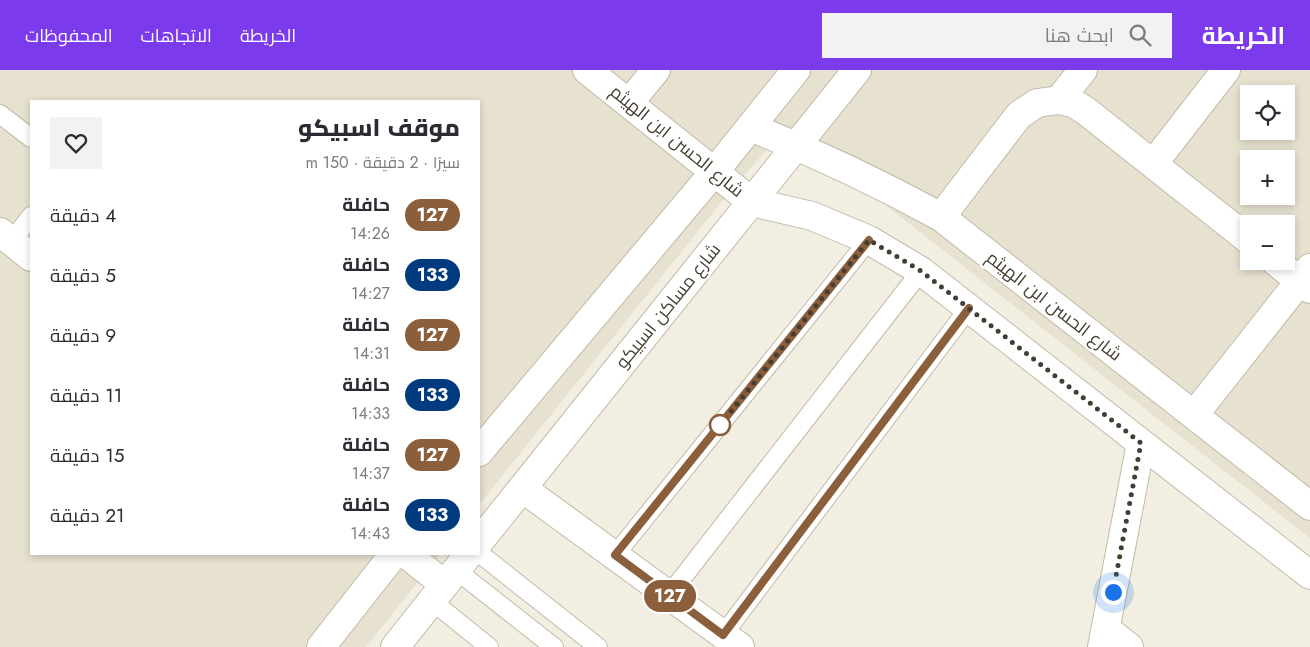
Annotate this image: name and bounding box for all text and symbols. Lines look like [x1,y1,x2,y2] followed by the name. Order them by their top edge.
[822,13,1172,58] search box
[1202,18,1285,53] text: الخريطة
[1126,21,1154,49] icon: search
[1045,22,1114,49] text: ابحث هنا
[25,23,113,49] text: المحفوظات
[141,23,212,49] text: الاتجاهات
[240,23,296,49] text: الخريطة
[604,79,750,203] street label: شارع الحسن ابن الهيثم
[1240,85,1295,270] map controls
[1240,85,1295,140] button: locate
[298,110,460,145] text: موقف اسبيكو
[50,117,102,169] button: heart
[1240,150,1295,205] button: +
[305,151,460,174] text: سيرًا · 2 دقيقة · 150 m
[342,191,390,218] text: حافلة
[50,202,116,229] text: 4 دقيقة
[417,202,448,228] text: 127
[1240,215,1295,270] button: −
[350,222,390,245] text: 14:26
[609,238,727,374] street label: شارع مساكن اسبيكو
[981,245,1127,367] street label: شارع الحسن ابن الهيثم
[342,251,390,278] text: حافلة
[50,262,116,289] text: 5 دقيقة
[417,262,448,288] text: 133
[351,282,390,305] text: 14:27
[342,311,390,338] text: حافلة
[50,322,116,349] text: 9 دقيقة
[417,322,448,348] text: 127
[353,342,390,365] text: 14:31
[342,371,390,398] text: حافلة
[50,382,122,409] text: 11 دقيقة
[417,382,448,408] text: 133
[351,402,390,425] text: 14:33
[709,414,731,436] unlabelled marker
[342,431,390,458] text: حافلة
[50,442,124,469] text: 15 دقيقة
[417,442,448,468] text: 127
[352,462,390,485] text: 14:37
[342,491,390,518] text: حافلة
[50,502,125,529] text: 21 دقيقة
[417,502,448,528] text: 133
[351,522,390,545] text: 14:43
[641,580,699,612] line badge: 127
[1101,580,1126,605] your location
[654,583,686,609] text: 127

